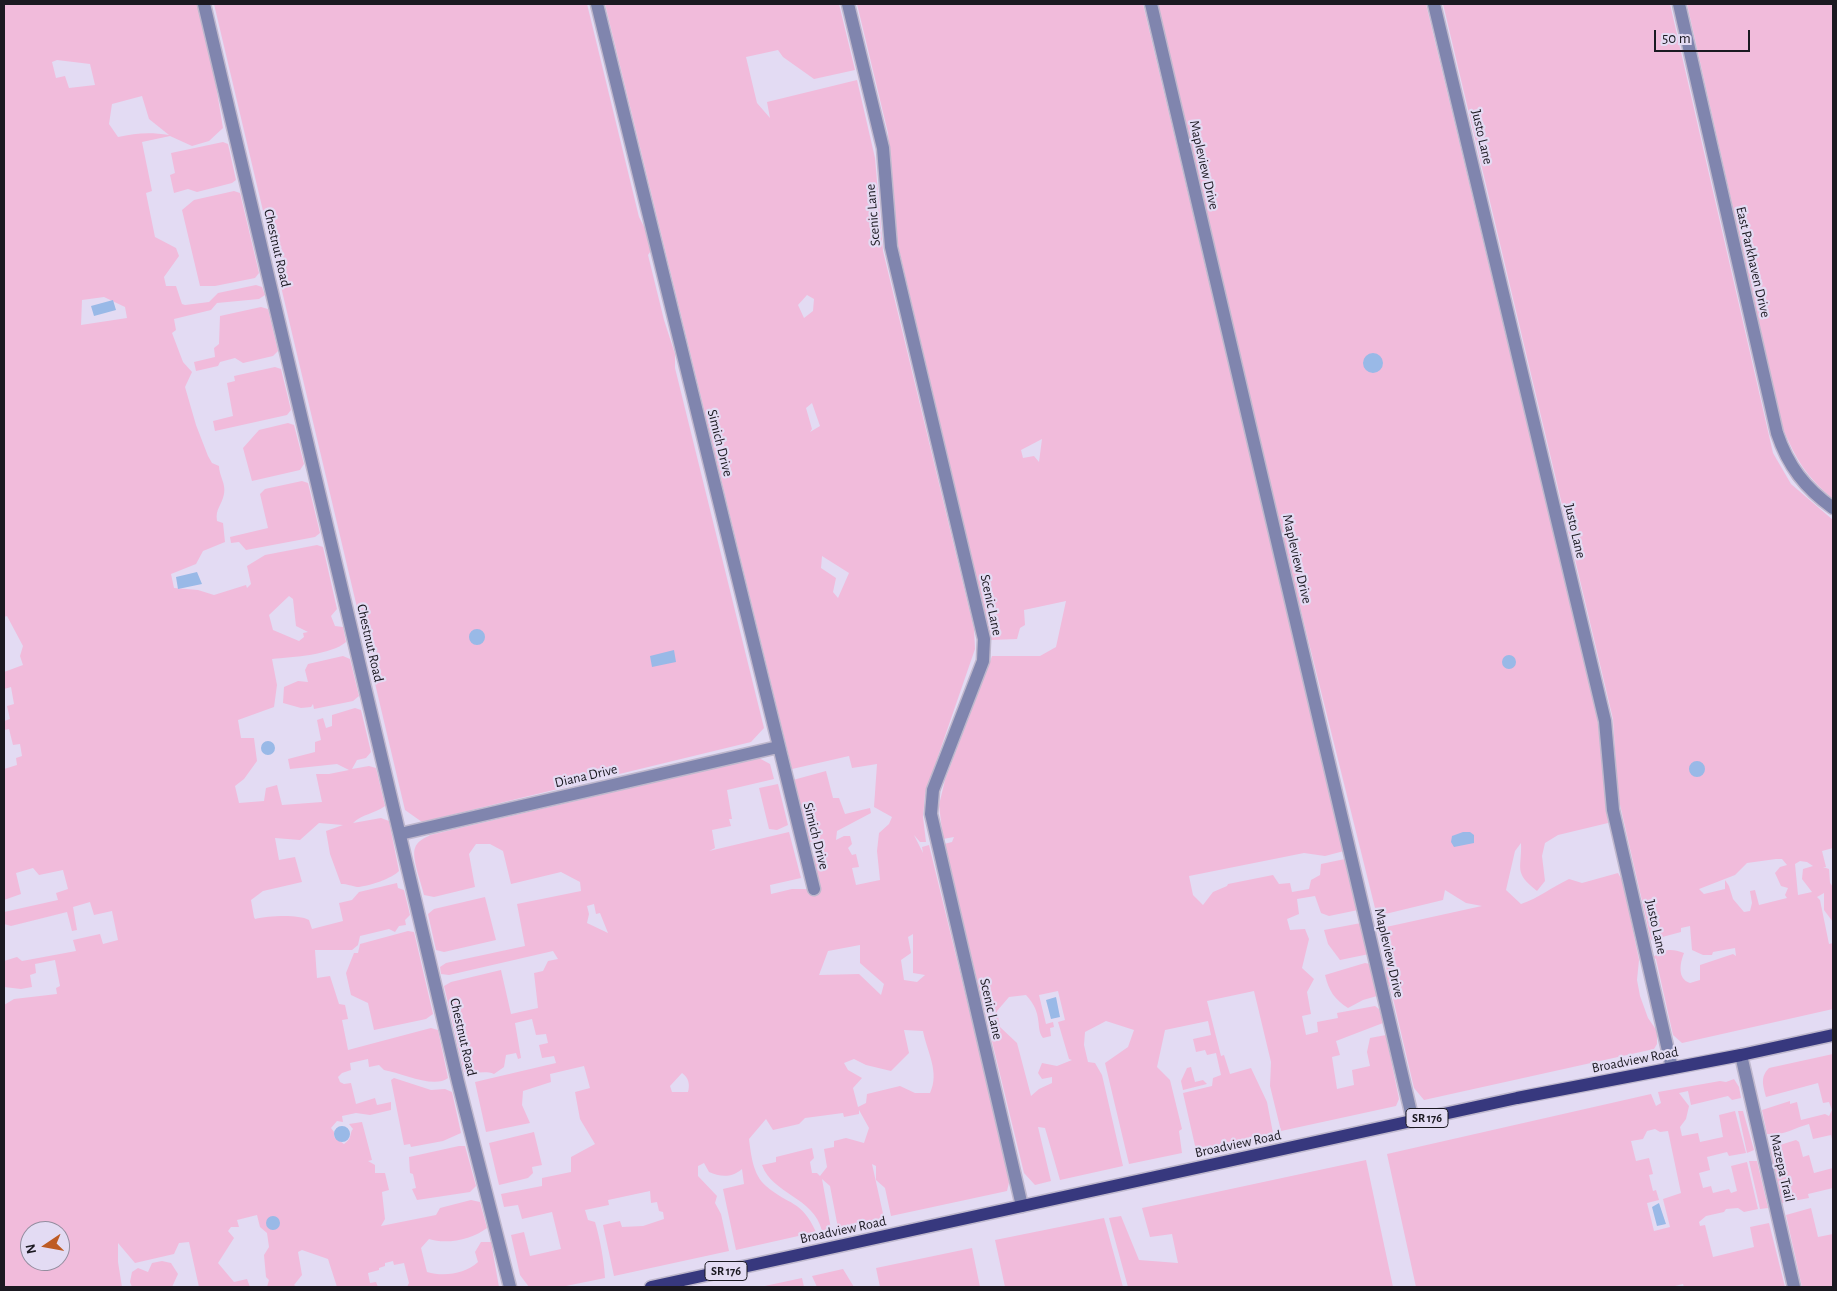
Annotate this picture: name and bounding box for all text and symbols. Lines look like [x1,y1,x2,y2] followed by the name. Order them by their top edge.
[1657,20,1753,52] scale bar
[1662,31,1691,46] text: 50 m
[1468,108,1496,166] street label: Justo Lane
[1186,119,1222,211] street label: Mapleview Drive
[862,183,884,247] street label: Scenic Lane
[1732,205,1774,319] street label: East Parkhaven Drive
[260,207,294,289] street label: Chestnut Road
[704,408,736,478] street label: Simich Drive
[1561,502,1589,560] street label: Justo Lane
[1279,513,1315,605] street label: Mapleview Drive
[976,573,1006,637] street label: Scenic Lane
[353,602,387,684] street label: Chestnut Road
[553,761,619,791] street label: Diana Drive
[800,801,832,871] street label: Simich Drive
[1642,898,1670,956] street label: Justo Lane
[1371,907,1407,999] street label: Mapleview Drive
[976,977,1006,1041] street label: Scenic Lane
[446,996,480,1078] street label: Chestnut Road
[1590,1043,1680,1077] street label: Broadview Road
[1406,1108,1448,1128] road number: SR 176
[1193,1127,1283,1161] street label: Broadview Road
[1766,1133,1798,1203] street label: Mazepa Trail
[798,1213,888,1247] street label: Broadview Road
[20,1221,70,1271] north arrow
[23,1243,39,1255] text: N
[705,1262,747,1280] road number: SR 176

